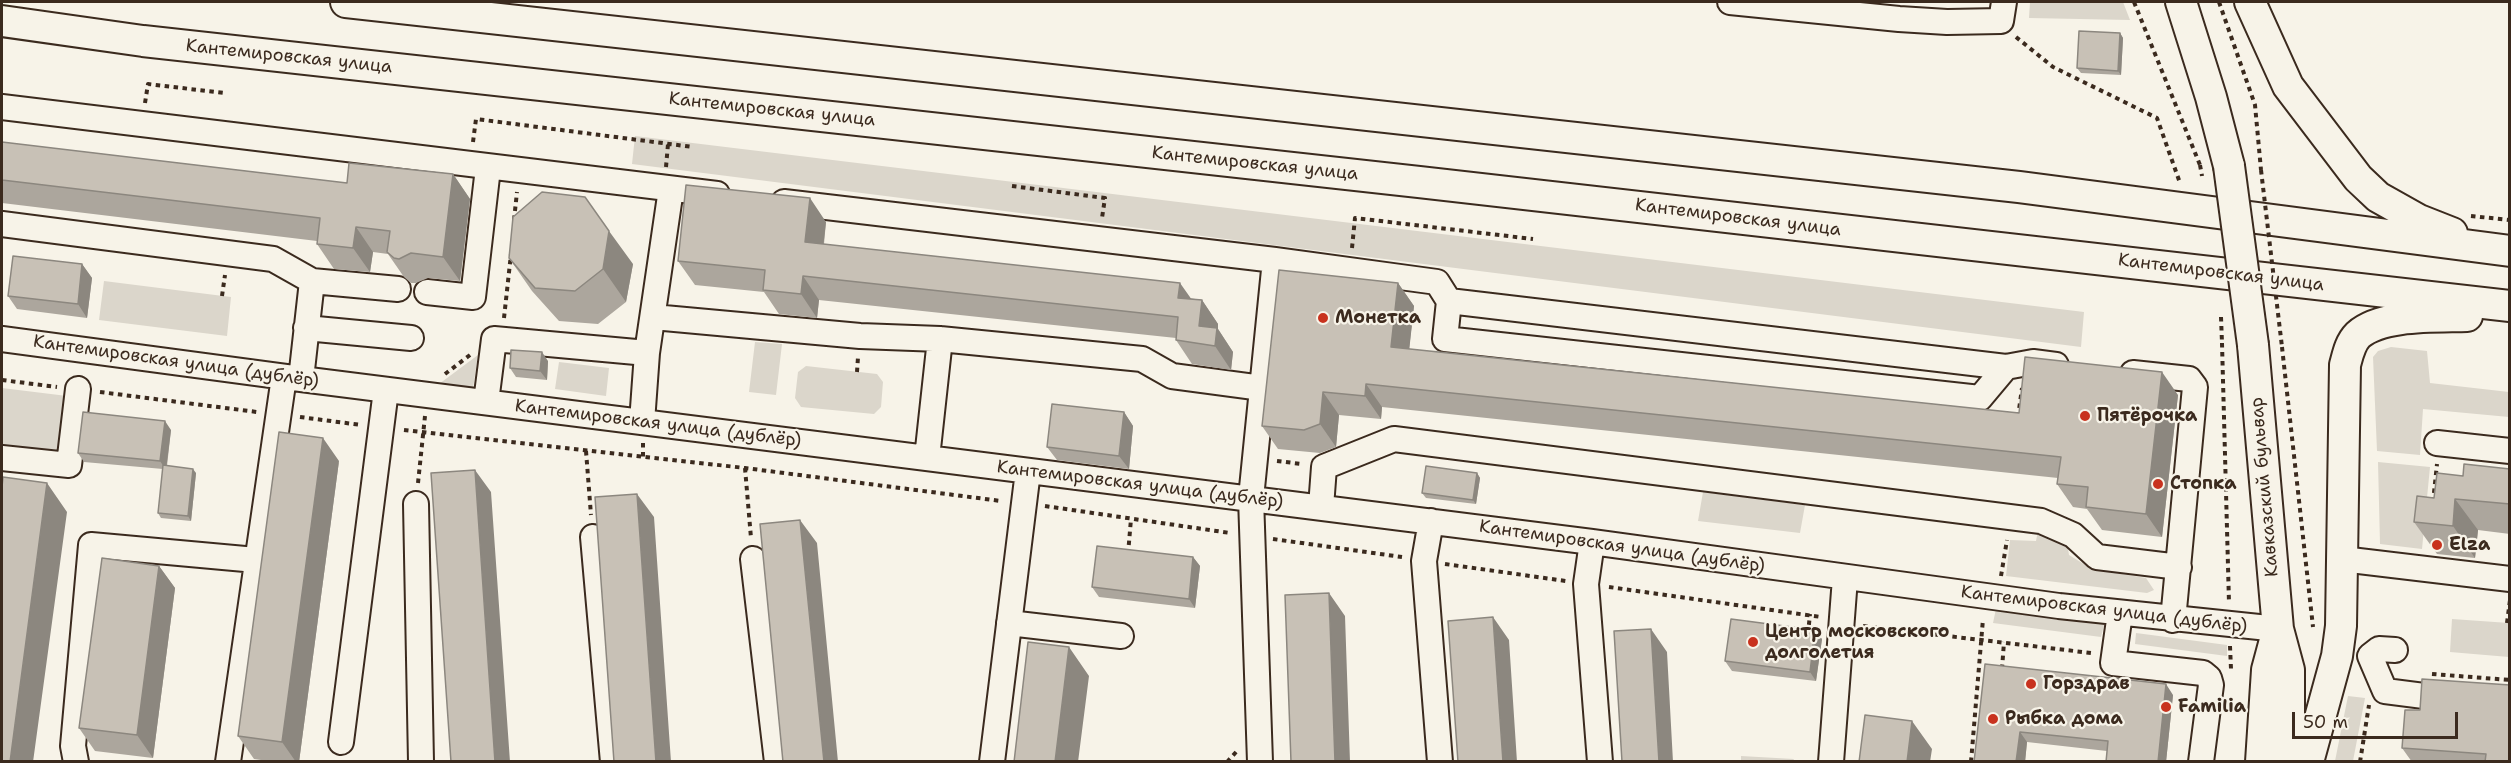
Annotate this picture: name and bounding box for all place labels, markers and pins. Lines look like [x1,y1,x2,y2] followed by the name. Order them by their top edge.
[1335,307,1421,329] place label: Монетка
[1316,311,1330,325] marker: Монетка
[2097,405,2197,427] place label: Пятёрочка
[2078,409,2092,423] marker: Пятёрочка
[2170,473,2237,495] place label: Стопка
[2151,477,2165,491] marker: Стопка
[2449,534,2490,556] place label: Elza
[2430,538,2444,552] marker: Elza
[1765,621,1950,664] place label: Центр московского долголетия
[1746,635,1760,649] marker: Центр московского долголетия
[2043,673,2130,695] place label: Горздрав
[2024,677,2038,691] marker: Горздрав
[2178,696,2246,718] place label: Familia
[2159,700,2173,714] marker: Familia
[2005,708,2123,730] place label: Рыбка дома
[1986,712,2000,726] marker: Рыбка дома

